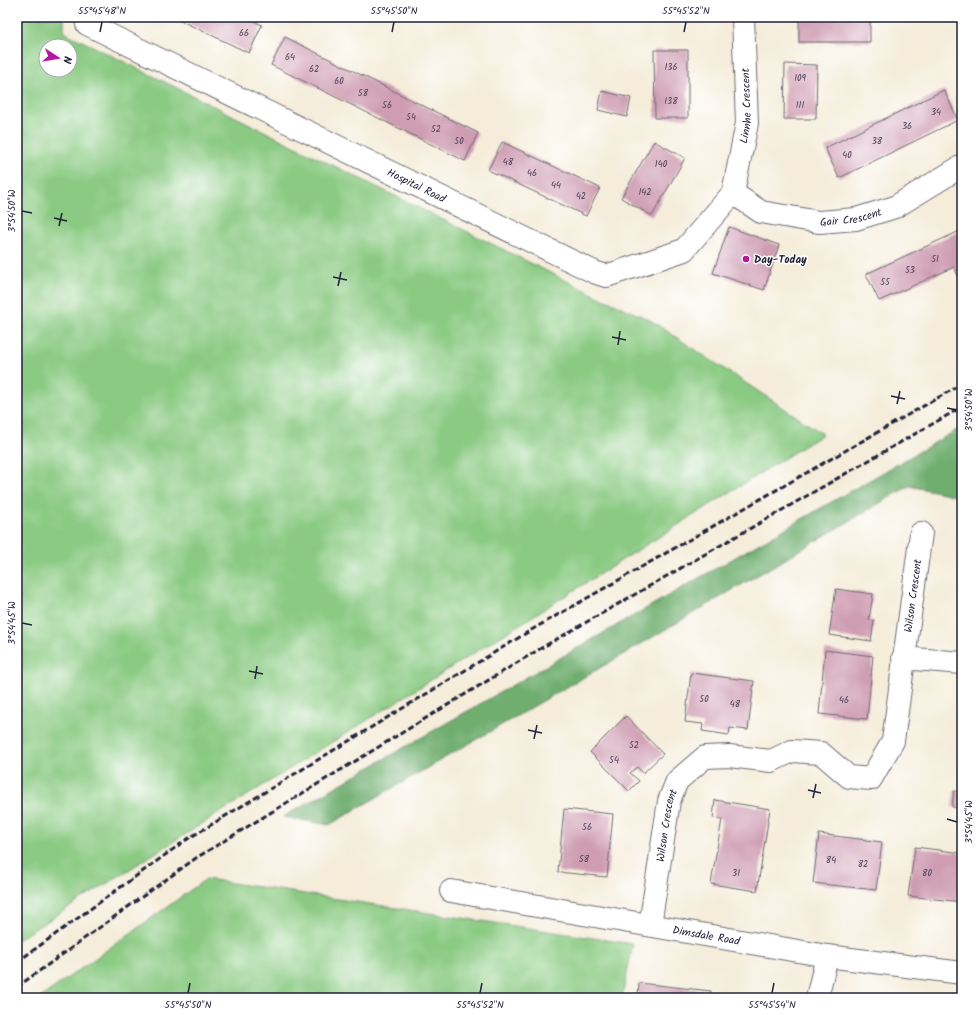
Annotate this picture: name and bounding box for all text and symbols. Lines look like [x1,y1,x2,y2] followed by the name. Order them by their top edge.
[78,3,126,19] text: 55°45'48"N
[371,3,418,19] text: 55°45'50"N
[662,3,710,19] text: 55°45'52"N
[239,26,249,41] house number: 66
[38,38,78,78] north arrow
[285,50,295,65] house number: 64
[57,55,76,65] text: N
[665,60,677,75] house number: 136
[309,62,319,77] house number: 62
[735,67,757,145] street label: Linnhe Crescent
[794,71,806,86] house number: 109
[334,74,344,89] house number: 60
[358,86,369,101] house number: 58
[664,94,678,109] house number: 138
[382,98,392,113] house number: 56
[796,98,804,113] house number: 111
[931,105,941,120] house number: 34
[406,110,416,125] house number: 54
[902,119,912,134] house number: 36
[431,122,441,137] house number: 52
[454,134,464,149] house number: 50
[872,134,883,149] house number: 38
[842,148,852,163] house number: 40
[503,155,514,170] house number: 48
[655,157,668,172] house number: 140
[384,164,449,208] street label: Hospital Road
[527,166,537,181] house number: 46
[551,178,561,193] house number: 44
[638,185,652,200] house number: 142
[4,189,20,232] text: 3°54'50"W
[576,189,586,204] house number: 42
[819,203,885,232] street label: Gair Crescent
[754,251,807,269] place label: Day-Today
[931,252,939,267] house number: 51
[741,254,751,264] marker: Day-Today
[905,263,915,278] house number: 53
[880,275,891,290] house number: 55
[961,388,977,431] text: 3°54'50"W
[900,557,927,634] street label: Wilson Crescent
[4,601,20,645] text: 3°54'45"W
[699,692,709,707] house number: 50
[839,693,849,708] house number: 46
[730,697,741,712] house number: 48
[629,738,639,753] house number: 52
[609,753,619,768] house number: 54
[652,786,683,863] street label: Wilson Crescent
[961,800,977,844] text: 3°54'45"W
[582,820,592,835] house number: 56
[579,852,590,867] house number: 58
[826,853,836,868] house number: 84
[858,857,868,872] house number: 82
[732,866,740,881] house number: 31
[922,866,932,881] house number: 80
[671,921,742,951] street label: Dimsdale Road
[165,997,212,1013] text: 55°45'50"N
[456,997,504,1013] text: 55°45'52"N
[748,997,796,1013] text: 55°45'54"N

